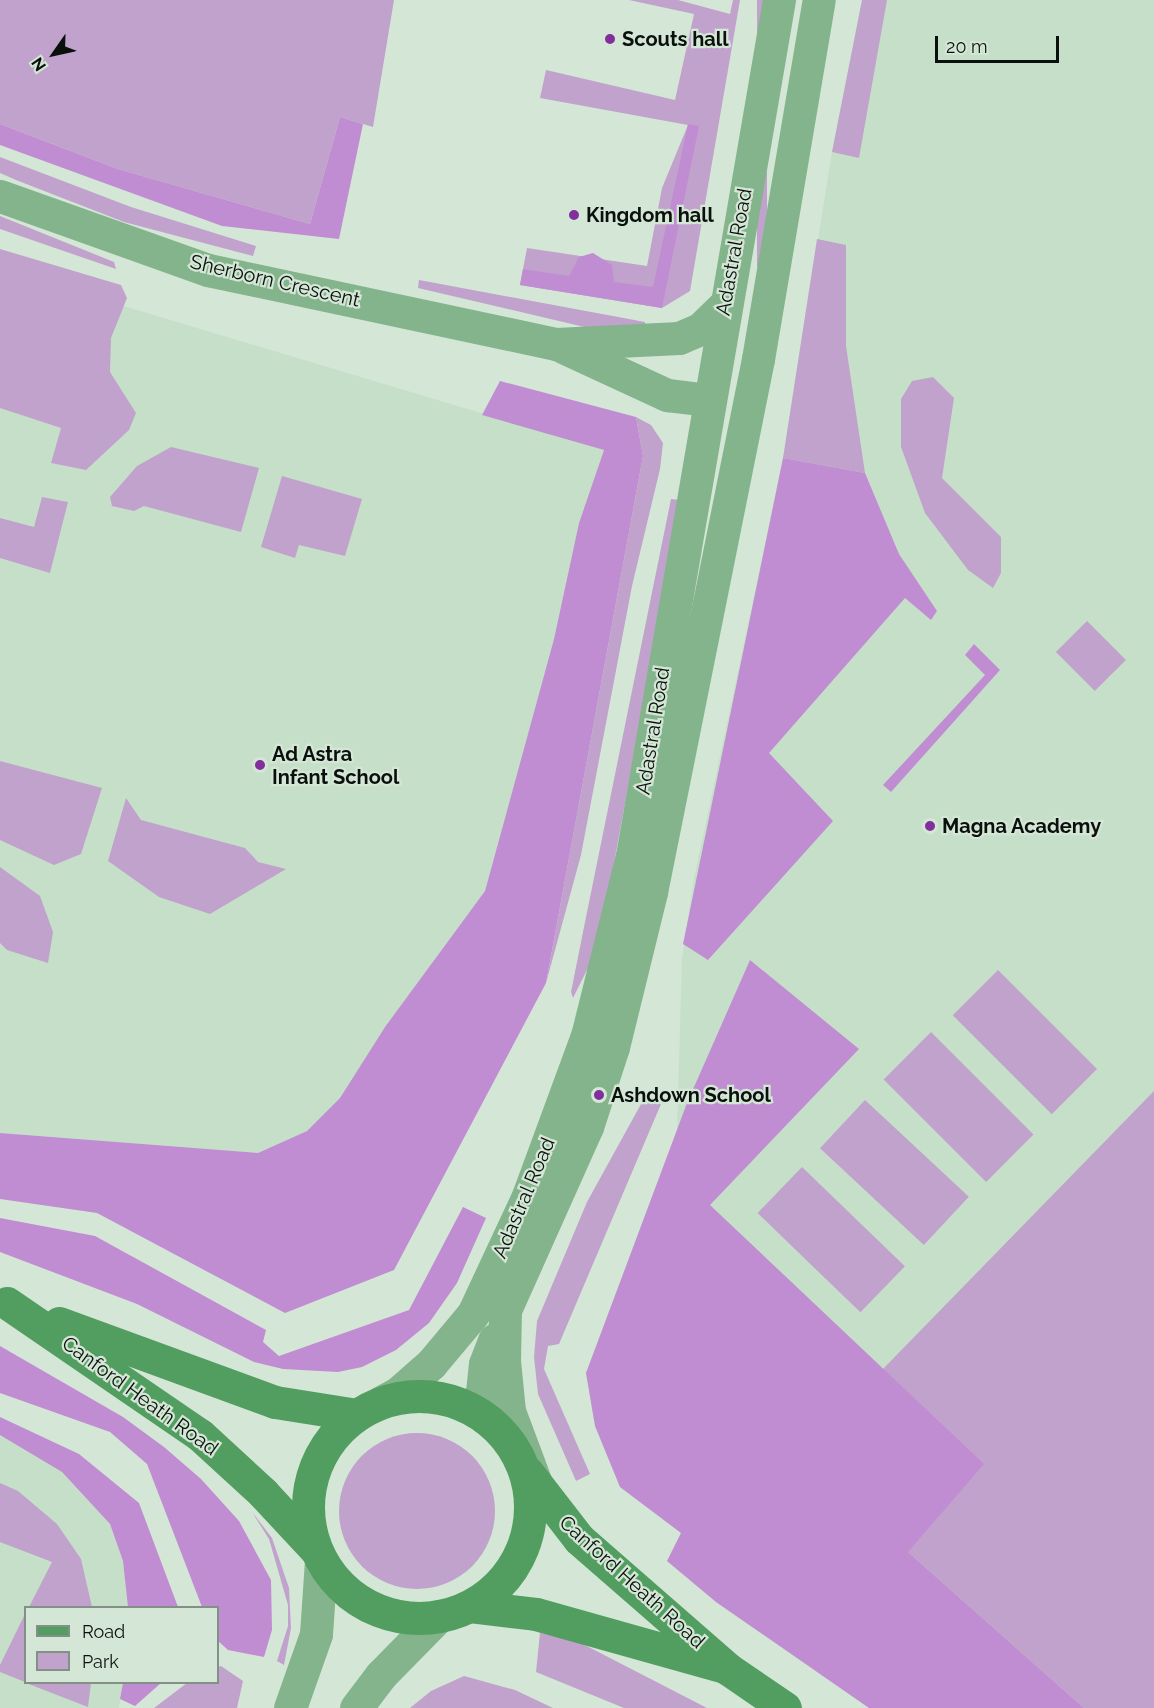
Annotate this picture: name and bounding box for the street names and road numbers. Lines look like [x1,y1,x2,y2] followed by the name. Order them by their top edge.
[711,186,757,318] street label: Adastral Road
[188,250,362,312] street label: Sherborn Crescent
[631,665,675,797] street label: Adastral Road
[488,1134,560,1262] street label: Adastral Road
[57,1331,223,1461] street label: Canford Heath Road
[554,1510,710,1654] street label: Canford Heath Road

